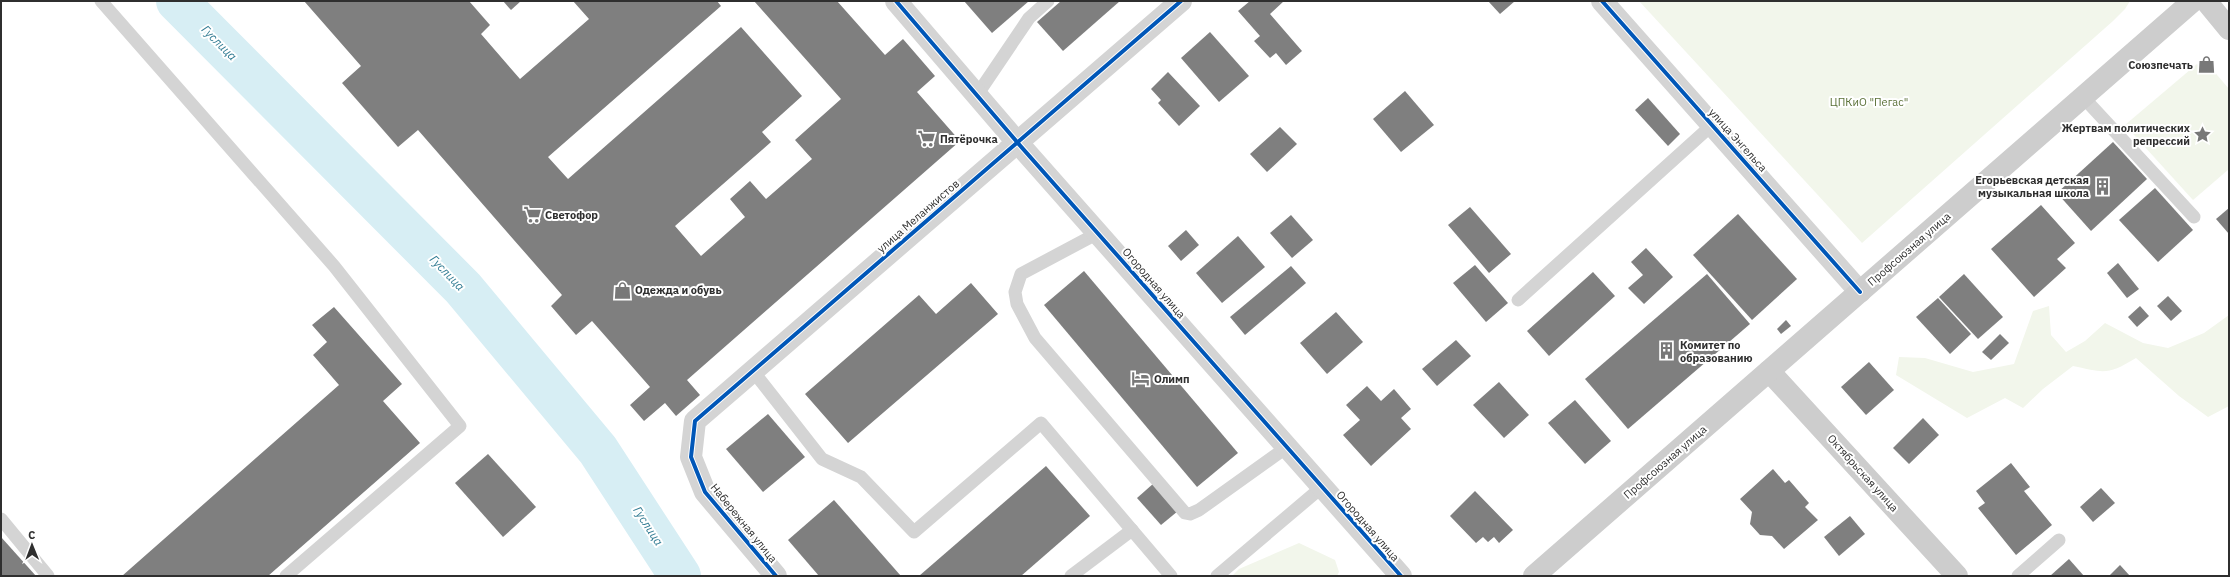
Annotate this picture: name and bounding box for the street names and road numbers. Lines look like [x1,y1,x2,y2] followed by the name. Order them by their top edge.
[1706,105,1770,175] street label: улица Энгельса
[874,176,962,256] street label: улица Меланжистов
[1865,209,1953,289] street label: Профсоюзная улица
[1120,245,1189,321] street label: Огородная улица
[1621,422,1709,502] street label: Профсоюзная улица
[1825,431,1902,515] street label: Октябрьская улица
[708,481,780,566] street label: Набережная улица
[1334,488,1403,564] street label: Огородная улица

